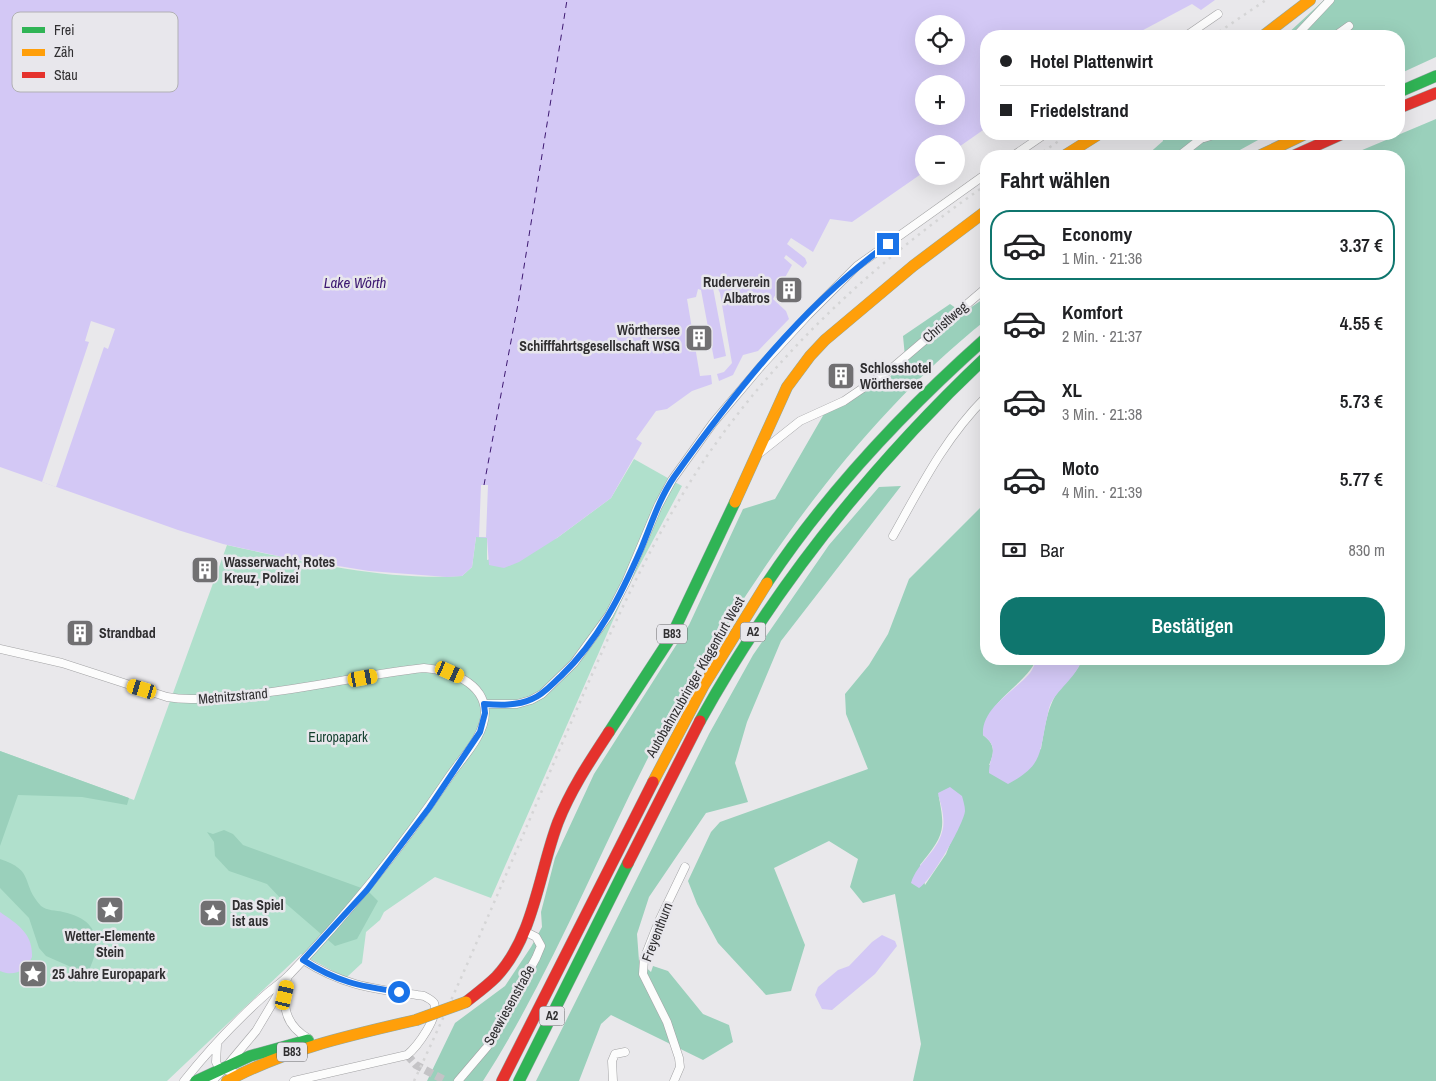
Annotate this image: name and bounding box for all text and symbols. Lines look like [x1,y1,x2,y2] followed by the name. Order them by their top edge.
[12,12,178,92] legend
[915,15,965,185] map controls
[915,15,965,65] button: locate
[54,21,74,39] text: Frei
[54,43,74,61] text: Zäh
[1030,48,1153,74] text: Hotel Plattenwirt
[54,66,78,84] text: Stau
[915,75,965,125] button: +
[1030,97,1129,123] text: Friedelstrand
[915,135,965,185] button: −
[1000,165,1110,195] text: Fahrt wählen
[1062,221,1132,247] text: Economy
[1002,223,1047,268] icon: car
[1340,232,1383,258] text: 3.37 €
[877,233,899,255] route end
[1062,247,1142,269] text: 1 Min. · 21:36
[324,272,386,293] water label: Lake Wörth
[703,273,770,307] place label: Ruderverein Albatros
[774,275,804,305] building icon: Ruderverein Albatros
[919,297,972,347] street label: Christlweg
[1062,299,1123,325] text: Komfort
[1002,301,1047,346] icon: car
[1340,310,1383,336] text: 4.55 €
[519,321,680,355] place label: Wörthersee Schifffahrtsgesellschaft WSG
[684,323,714,353] building icon: Wörthersee Schifffahrtsgesellschaft WSG
[1062,325,1142,347] text: 2 Min. · 21:37
[860,359,931,393] place label: Schlosshotel Wörthersee
[826,361,856,391] building icon: Schlosshotel Wörthersee
[1062,377,1082,403] text: XL
[1002,379,1047,424] icon: car
[1340,388,1383,414] text: 5.73 €
[1062,403,1142,425] text: 3 Min. · 21:38
[1062,455,1099,481] text: Moto
[1002,457,1047,502] icon: car
[1340,466,1383,492] text: 5.77 €
[1062,481,1142,503] text: 4 Min. · 21:39
[1000,536,1028,564] icon: cash
[1040,537,1064,563] text: Bar
[1349,539,1385,561] text: 830 m
[224,553,335,587] place label: Wasserwacht, Rotes Kreuz, Polizei
[190,555,220,585] building icon: Wasserwacht, Rotes Kreuz, Polizei
[641,594,748,761] street label: Autobahnzubringer Klagenfurt West
[1000,597,1385,655] button: Bestätigen
[65,618,95,648] building icon: Strandbad
[740,622,766,642] road number: A2
[99,624,156,642] place label: Strandbad
[657,624,687,644] road number: B83
[433,659,466,685] car
[346,668,379,688] car
[125,677,158,701] car
[198,684,268,708] street label: Metnitzstrand
[308,728,368,746] park label: Europapark
[95,895,125,925] place icon: Wetter-Elemente Stein
[232,896,284,930] place label: Das Spiel ist aus
[198,898,228,928] place icon: Das Spiel ist aus
[638,900,676,964] street label: Freyenthurn
[65,927,155,961] place label: Wetter-Elemente Stein
[18,959,48,989] place icon: 25 Jahre Europapark
[479,962,539,1048] street label: Seewiesenstraße
[52,965,166,983] place label: 25 Jahre Europapark
[274,979,295,1011] car
[388,981,410,1003] route start
[540,1006,564,1026] road number: A2
[277,1042,307,1062] road number: B83

